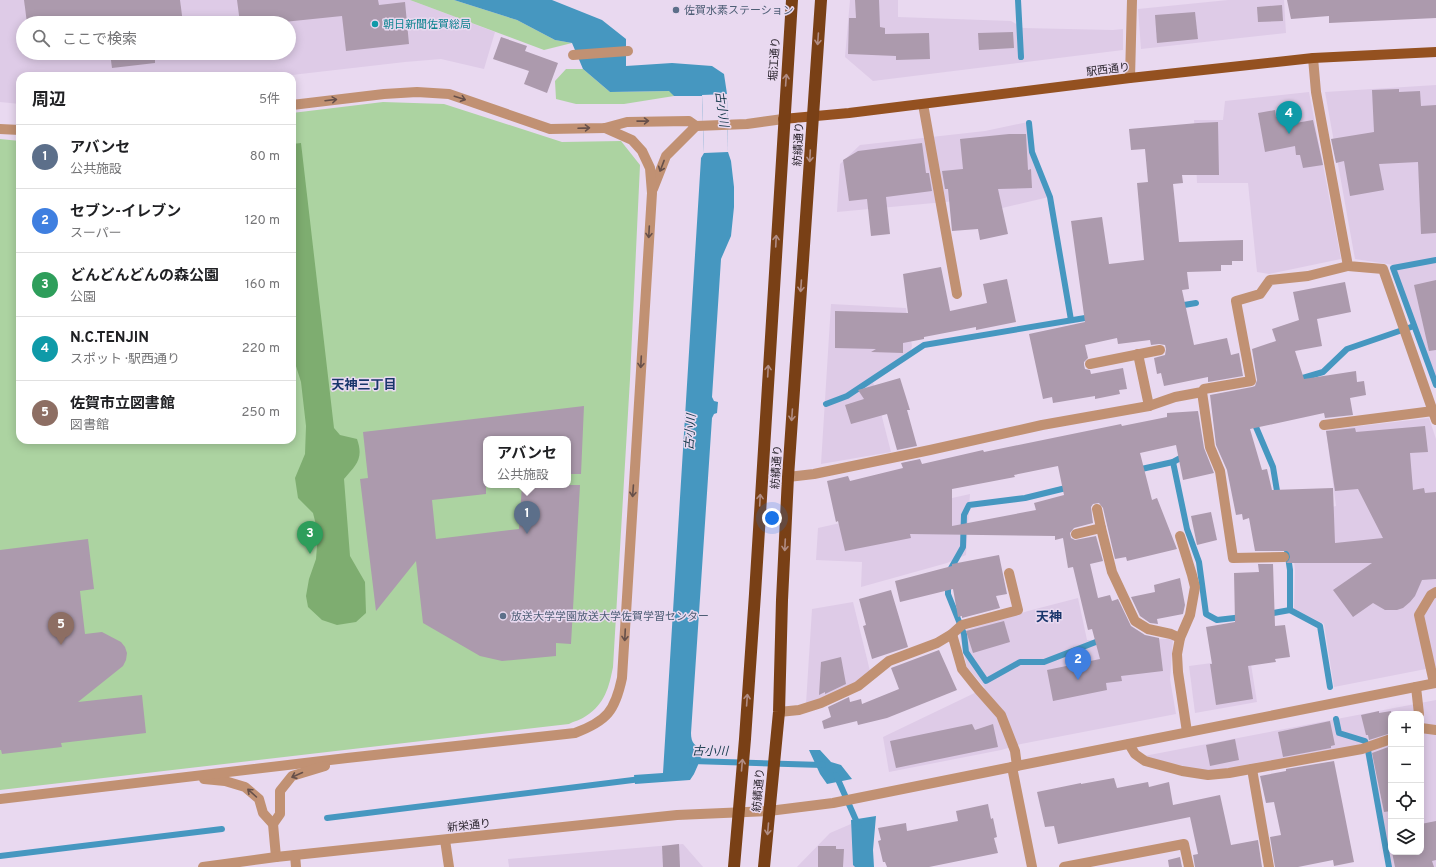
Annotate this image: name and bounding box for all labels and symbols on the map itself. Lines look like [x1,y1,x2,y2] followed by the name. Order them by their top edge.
[684,4,794,18] place label: 佐賀水素ステーション
[671,5,681,15] marker: 佐賀水素ステーション
[383,18,471,32] place label: 朝日新聞佐賀総局
[370,19,380,29] marker: 朝日新聞佐賀総局
[815,32,822,45] one-way arrow
[766,37,784,82] street label: 堀江通り
[1085,60,1131,80] street label: 駅西通り
[782,74,789,87] one-way arrow
[711,90,732,130] water label: 古小川
[453,95,466,102] one-way arrow
[324,96,337,104] one-way arrow
[1276,101,1302,134] pin: 4
[636,118,649,125] one-way arrow
[791,122,807,166] street label: 紡績通り
[577,125,590,132] one-way arrow
[807,149,814,162] one-way arrow
[658,159,666,171] one-way arrow
[646,225,653,238] one-way arrow
[772,235,780,248] one-way arrow
[798,279,805,292] one-way arrow
[638,355,645,368] one-way arrow
[765,365,772,378] one-way arrow
[331,377,397,394] district label: 天神三丁目
[789,408,796,421] one-way arrow
[682,412,700,451] water label: 古小川
[768,445,786,490] street label: 紡績通り
[630,484,637,497] one-way arrow
[757,494,764,507] one-way arrow
[514,501,540,534] pin: 1
[762,508,782,528] your location
[297,521,323,554] pin: 3
[781,538,788,551] one-way arrow
[1036,609,1062,626] district label: 天神
[511,610,709,624] place label: 放送大学学園放送大学佐賀学習センター
[498,611,508,621] marker: 放送大学学園放送大学佐賀学習センター
[48,612,74,645] pin: 5
[621,628,628,641] one-way arrow
[1065,647,1091,680] pin: 2
[744,694,751,707] one-way arrow
[692,744,730,760] water label: 古小川
[739,759,746,772] one-way arrow
[750,768,768,813] street label: 紡績通り
[291,772,303,779] one-way arrow
[246,788,257,797] one-way arrow
[446,817,492,835] street label: 新栄通り
[764,822,771,835] one-way arrow

